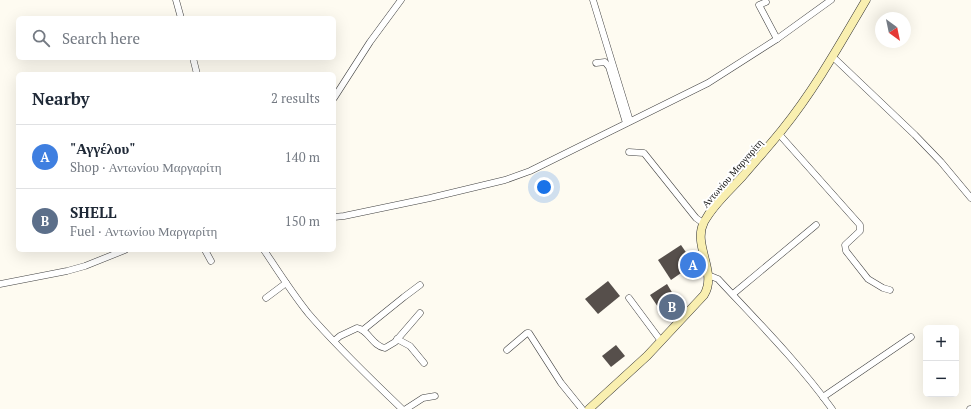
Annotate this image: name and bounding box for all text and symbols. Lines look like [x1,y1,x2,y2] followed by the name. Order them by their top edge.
[875,12,911,48] north arrow
[16,16,336,60] search box
[30,27,52,49] icon: search
[62,28,140,48] text: Search here
[32,87,90,110] text: Nearby
[271,89,320,107] text: 2 results
[699,136,766,210] street label: Αντωνίου Μαργαρίτη
[70,138,135,158] text: "Αγγέλου"
[40,148,50,166] text: A
[285,148,320,166] text: 140 m
[70,158,222,176] text: Shop · Αντωνίου Μαργαρίτη
[534,177,554,197] your location
[70,202,116,222] text: SHELL
[41,212,49,230] text: B
[285,212,320,230] text: 150 m
[70,222,217,240] text: Fuel · Αντωνίου Μαργαρίτη
[680,250,706,280] pin: A
[659,292,685,322] pin: B
[923,325,959,397] map controls
[923,325,959,361] button: +
[923,361,959,397] button: −

